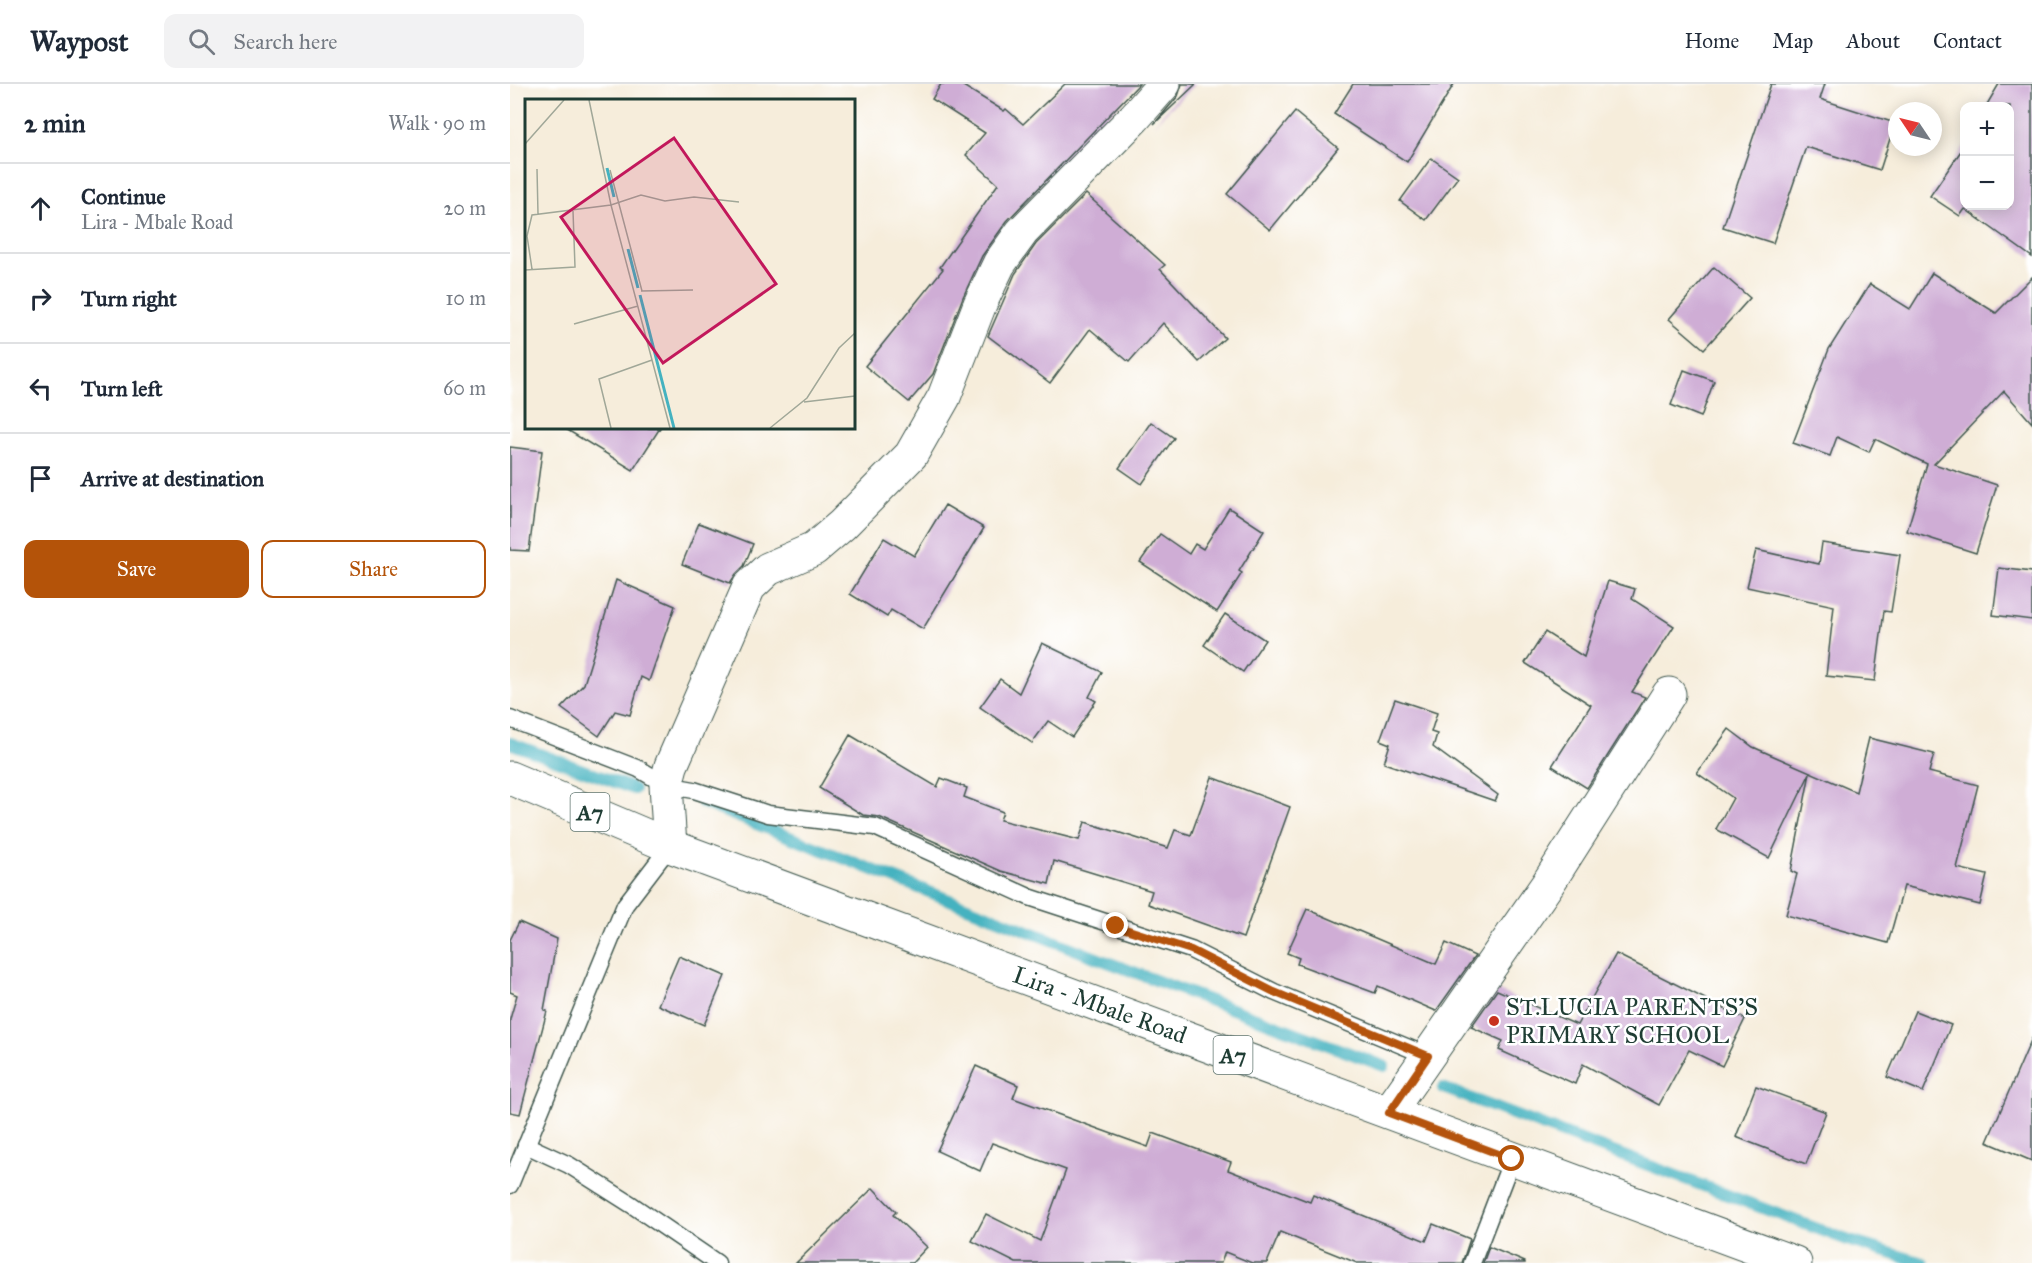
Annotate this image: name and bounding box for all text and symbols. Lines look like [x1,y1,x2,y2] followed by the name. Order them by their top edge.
[164,14,584,68] search box
[30,24,128,59] text: Waypost
[185,25,218,58] icon: search
[233,28,337,55] text: Search here
[1684,28,1739,54] text: Home
[1772,28,1813,54] text: Map
[1846,28,1900,54] text: About
[1933,28,2002,54] text: Contact
[525,99,855,429] inset map
[1888,102,1942,156] north arrow
[1960,102,2014,210] map controls
[1960,102,2014,156] button: +
[24,107,85,139] text: 2 min
[388,111,486,135] text: Walk · 90 m
[1960,156,2014,210] button: −
[81,183,166,210] text: Continue
[24,192,57,225] icon: ahead
[443,196,486,220] text: 20 m
[81,210,233,234] text: Lira - Mbale Road
[24,282,57,315] icon: right
[81,285,177,312] text: Turn right
[445,286,486,310] text: 10 m
[24,372,57,405] icon: left
[81,375,163,402] text: Turn left
[443,376,486,400] text: 60 m
[24,462,57,495] icon: arrive
[81,465,264,492] text: Arrive at destination
[24,540,249,598] button: Save
[261,540,486,598] button: Share
[570,793,610,831] road number: A7
[1102,912,1128,938] route end
[1009,960,1191,1050] street label: Lira - Mbale Road
[1506,992,1758,1050] place label: ST.LUCIA PARENTS'S PRIMARY SCHOOL
[1487,1014,1501,1028] marker: ST.LUCIA PARENTS'S PRIMARY SCHOOL
[1214,1036,1252,1074] road number: A7
[1498,1145,1524,1171] route start

